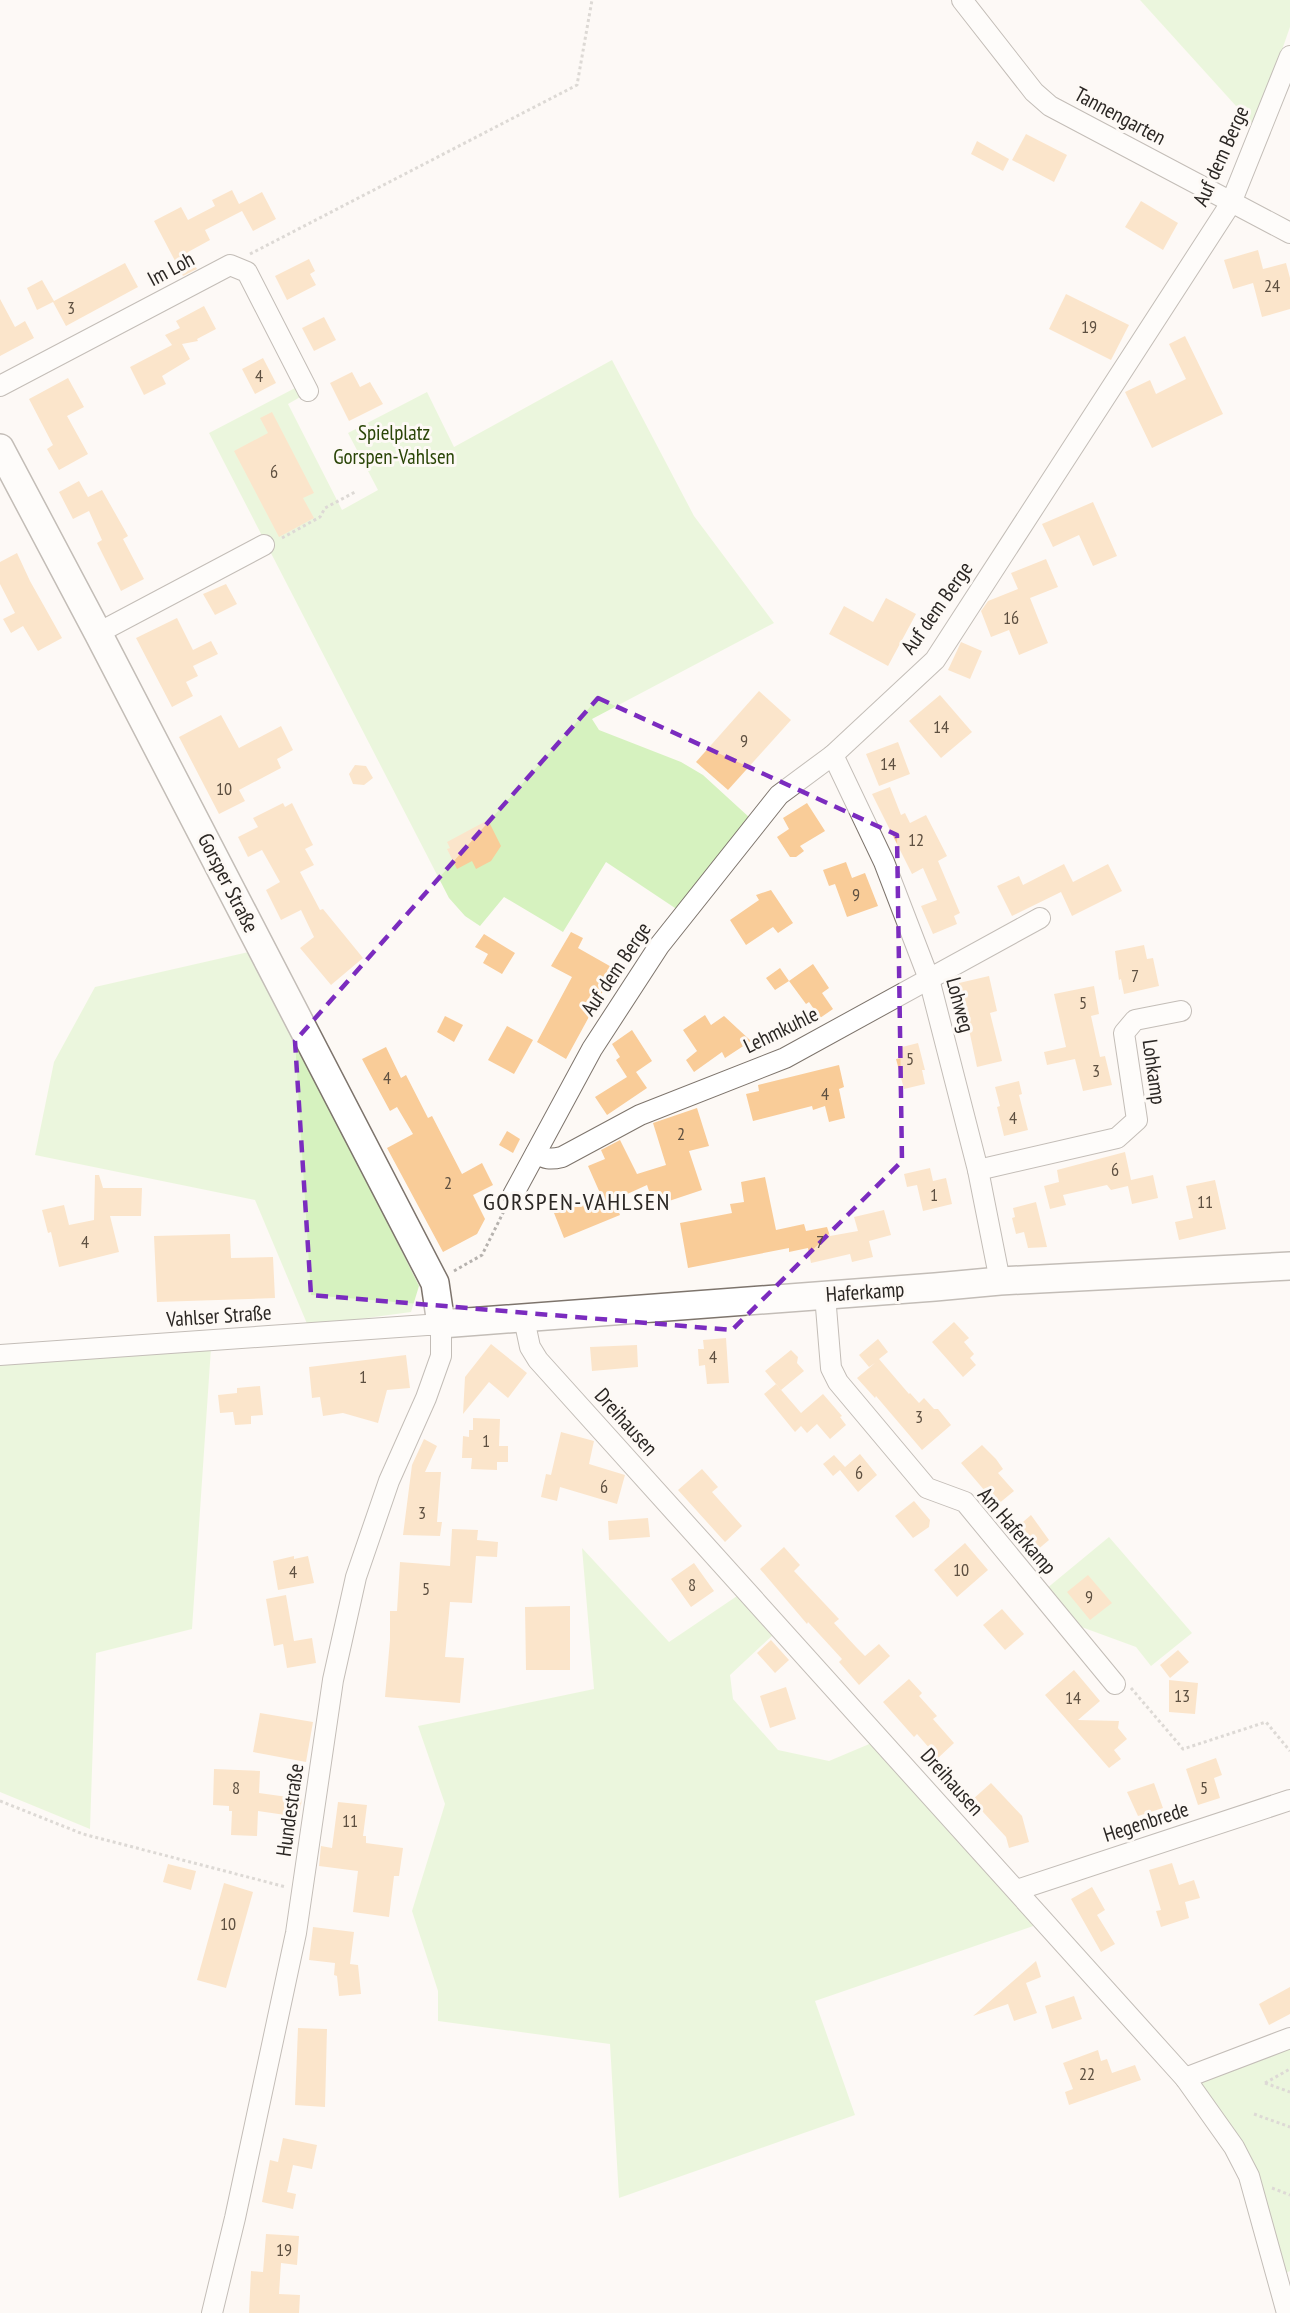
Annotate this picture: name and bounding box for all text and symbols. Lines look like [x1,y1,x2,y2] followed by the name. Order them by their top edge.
[1070,80,1171,151] street label: Tannengarten
[1186,101,1255,210] street label: Auf dem Berge
[143,245,199,292] street label: Im Loh
[1264,274,1280,297] house number: 24
[67,296,75,319] house number: 3
[1081,315,1097,338] house number: 19
[255,364,263,387] house number: 4
[333,419,455,470] park label: Spielplatz Gorspen-Vahlsen
[270,460,278,483] house number: 6
[895,556,978,659] street label: Auf dem Berge
[1003,606,1019,629] house number: 16
[933,715,949,738] house number: 14
[740,729,748,752] house number: 9
[880,752,896,775] house number: 14
[216,777,232,800] house number: 10
[192,828,265,937] street label: Gorsper Straße
[908,828,924,851] house number: 12
[852,883,860,906] house number: 9
[575,917,657,1021] street label: Auf dem Berge
[1131,964,1139,987] house number: 7
[940,974,981,1035] street label: Lohweg
[1079,991,1087,1014] house number: 5
[739,1000,822,1059] street label: Lehmkuhle
[1137,1038,1172,1106] street label: Lohkamp
[906,1047,914,1070] house number: 5
[1092,1059,1100,1082] house number: 3
[383,1066,391,1089] house number: 4
[821,1082,829,1105] house number: 4
[1009,1106,1017,1129] house number: 4
[677,1122,685,1145] house number: 2
[1111,1158,1119,1181] house number: 6
[444,1171,452,1194] house number: 2
[930,1183,938,1206] house number: 1
[483,1186,671,1217] district label: GORSPEN-VAHLSEN
[1197,1190,1213,1213] house number: 11
[81,1230,89,1253] house number: 4
[816,1230,824,1253] house number: 7
[825,1275,905,1308] street label: Haferkamp
[165,1298,272,1333] street label: Vahlser Straße
[709,1345,717,1368] house number: 4
[359,1365,367,1388] house number: 1
[589,1382,664,1461] street label: Dreihausen
[915,1405,923,1428] house number: 3
[482,1429,490,1452] house number: 1
[855,1461,863,1484] house number: 6
[600,1475,608,1498] house number: 6
[972,1482,1063,1580] street label: Am Haferkamp
[418,1501,426,1524] house number: 3
[953,1558,969,1581] house number: 10
[289,1560,297,1583] house number: 4
[688,1573,696,1596] house number: 8
[422,1577,430,1600] house number: 5
[1085,1585,1093,1608] house number: 9
[1174,1684,1190,1707] house number: 13
[1065,1686,1081,1709] house number: 14
[915,1742,990,1821] street label: Dreihausen
[270,1762,309,1858] street label: Hundestraße
[232,1776,240,1799] house number: 8
[1200,1776,1208,1799] house number: 5
[1100,1795,1192,1848] street label: Hegenbrede
[342,1809,358,1832] house number: 11
[220,1912,236,1935] house number: 10
[1079,2062,1095,2085] house number: 22
[276,2238,292,2261] house number: 19

